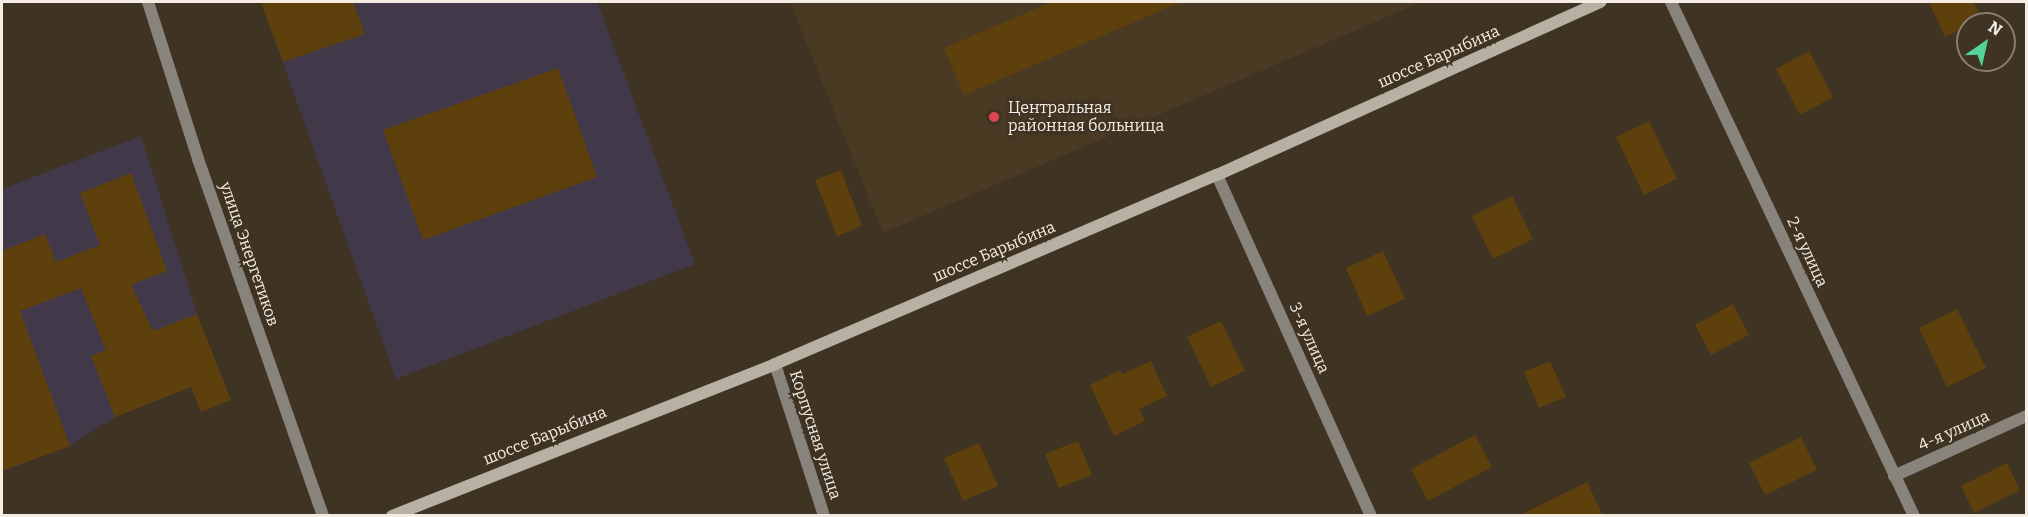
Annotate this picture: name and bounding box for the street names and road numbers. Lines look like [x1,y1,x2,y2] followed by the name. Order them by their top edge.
[1375,22,1503,92] street label: шоссе Барыбина
[215,179,283,329] street label: улица Энергетиков
[1782,214,1832,290] street label: 2-я улица
[930,218,1058,286] street label: шоссе Барыбина
[1285,300,1333,376] street label: 3-я улица
[785,368,845,502] street label: Корпусная улица
[481,403,609,469] street label: шоссе Барыбина
[1915,407,1993,455] street label: 4-я улица

